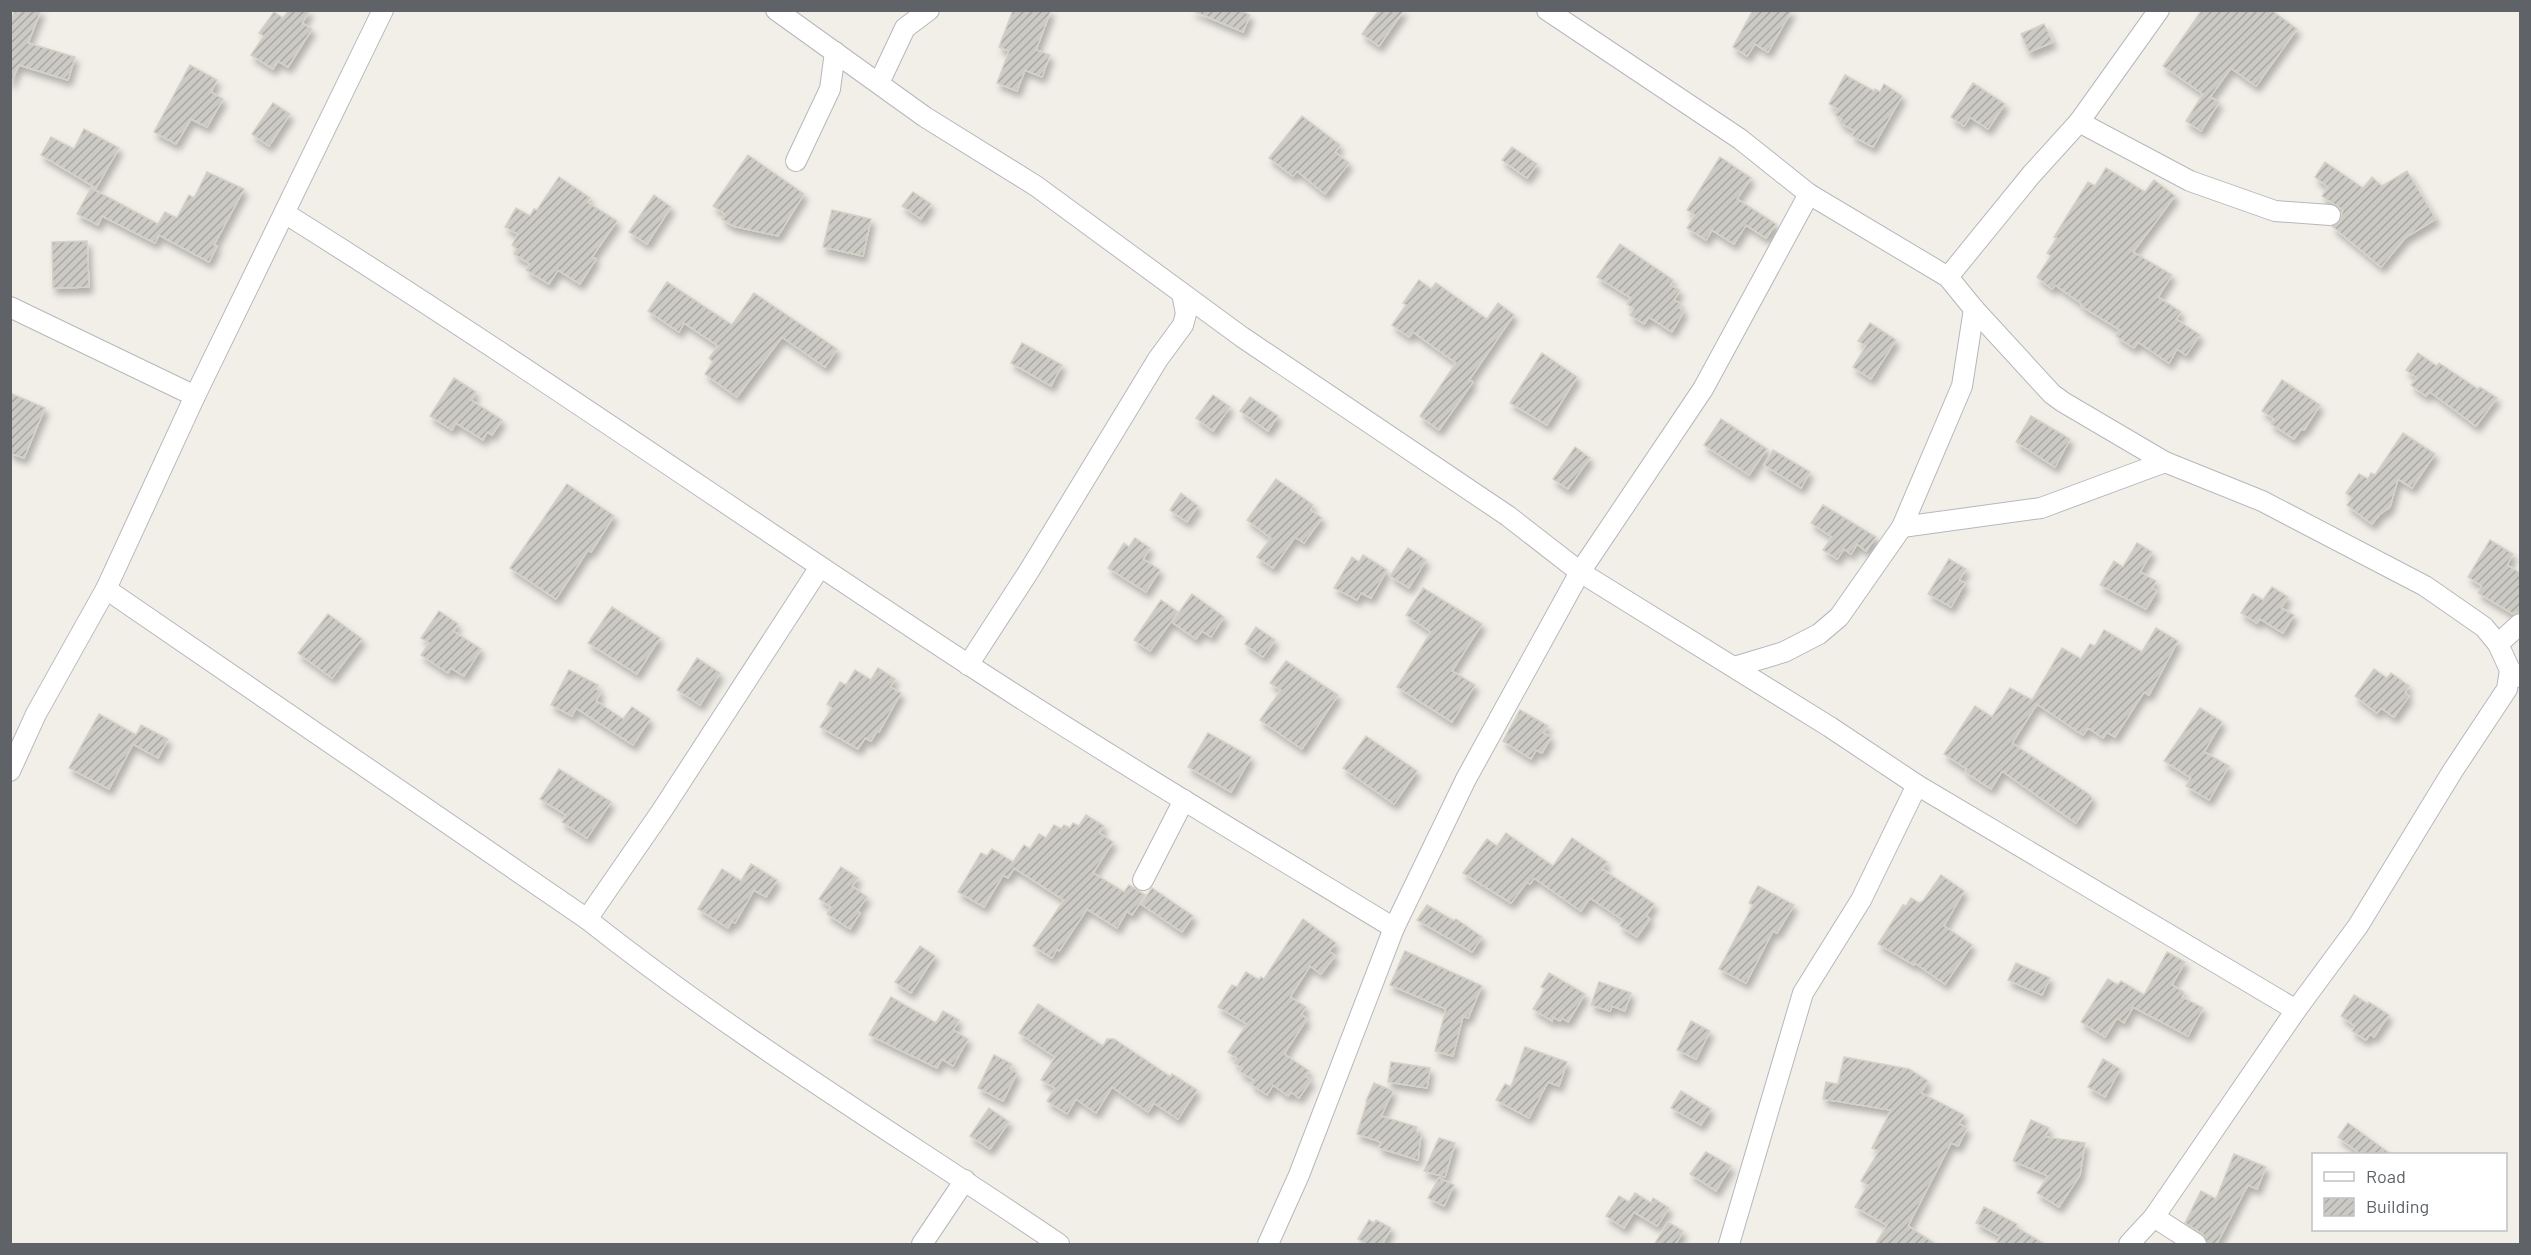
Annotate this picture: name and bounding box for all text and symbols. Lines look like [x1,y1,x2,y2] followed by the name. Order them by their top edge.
[2312,1153,2507,1231] legend
[2366,1165,2406,1187] text: Road
[2366,1195,2429,1217] text: Building

